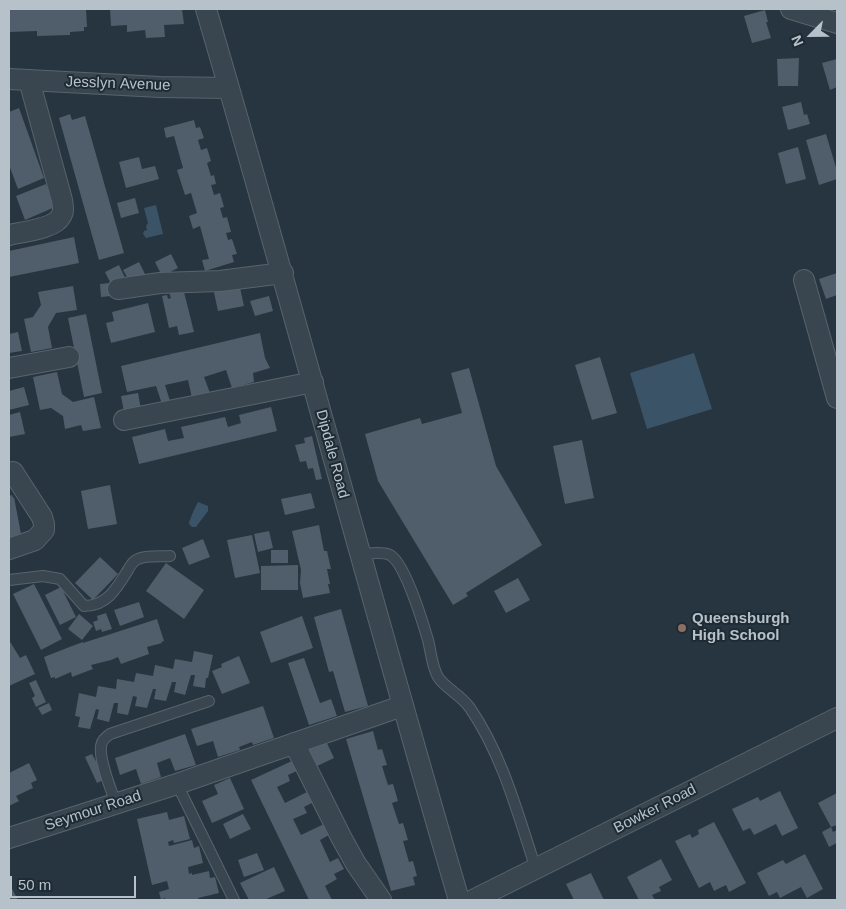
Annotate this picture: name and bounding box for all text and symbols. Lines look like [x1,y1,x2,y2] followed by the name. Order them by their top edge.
[786,10,836,60] north arrow
[788,33,807,49] text: N
[65,73,171,95] street label: Jesslyn Avenue
[312,408,352,500] street label: Dipdale Road
[692,610,790,645] place label: Queensburgh High School
[676,622,688,634] marker: Queensburgh High School
[611,781,699,837] street label: Bowker Road
[43,787,143,835] street label: Seymour Road
[12,866,139,898] scale bar
[18,876,51,893] text: 50 m

